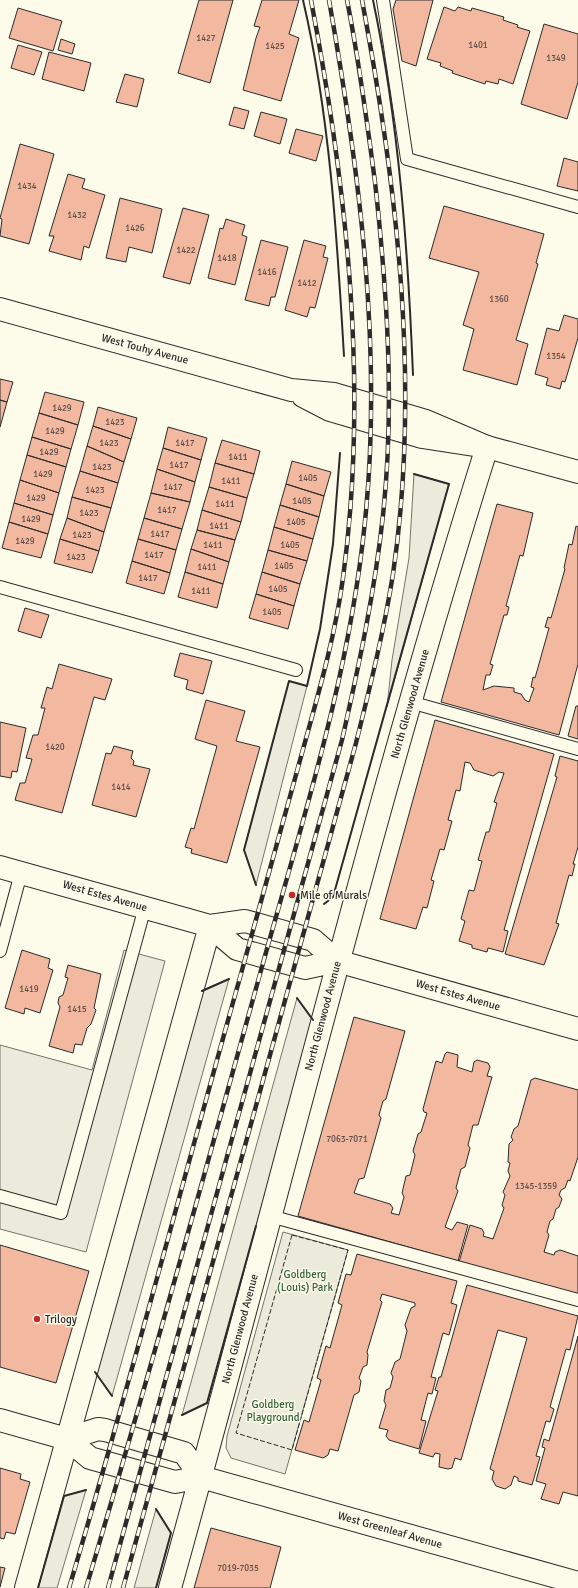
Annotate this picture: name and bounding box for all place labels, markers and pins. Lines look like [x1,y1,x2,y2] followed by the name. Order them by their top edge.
[300,889,367,902] place label: Mile of Murals
[287,890,297,900] marker: Mile of Murals
[45,1313,78,1326] place label: Trilogy
[32,1314,42,1324] marker: Trilogy

